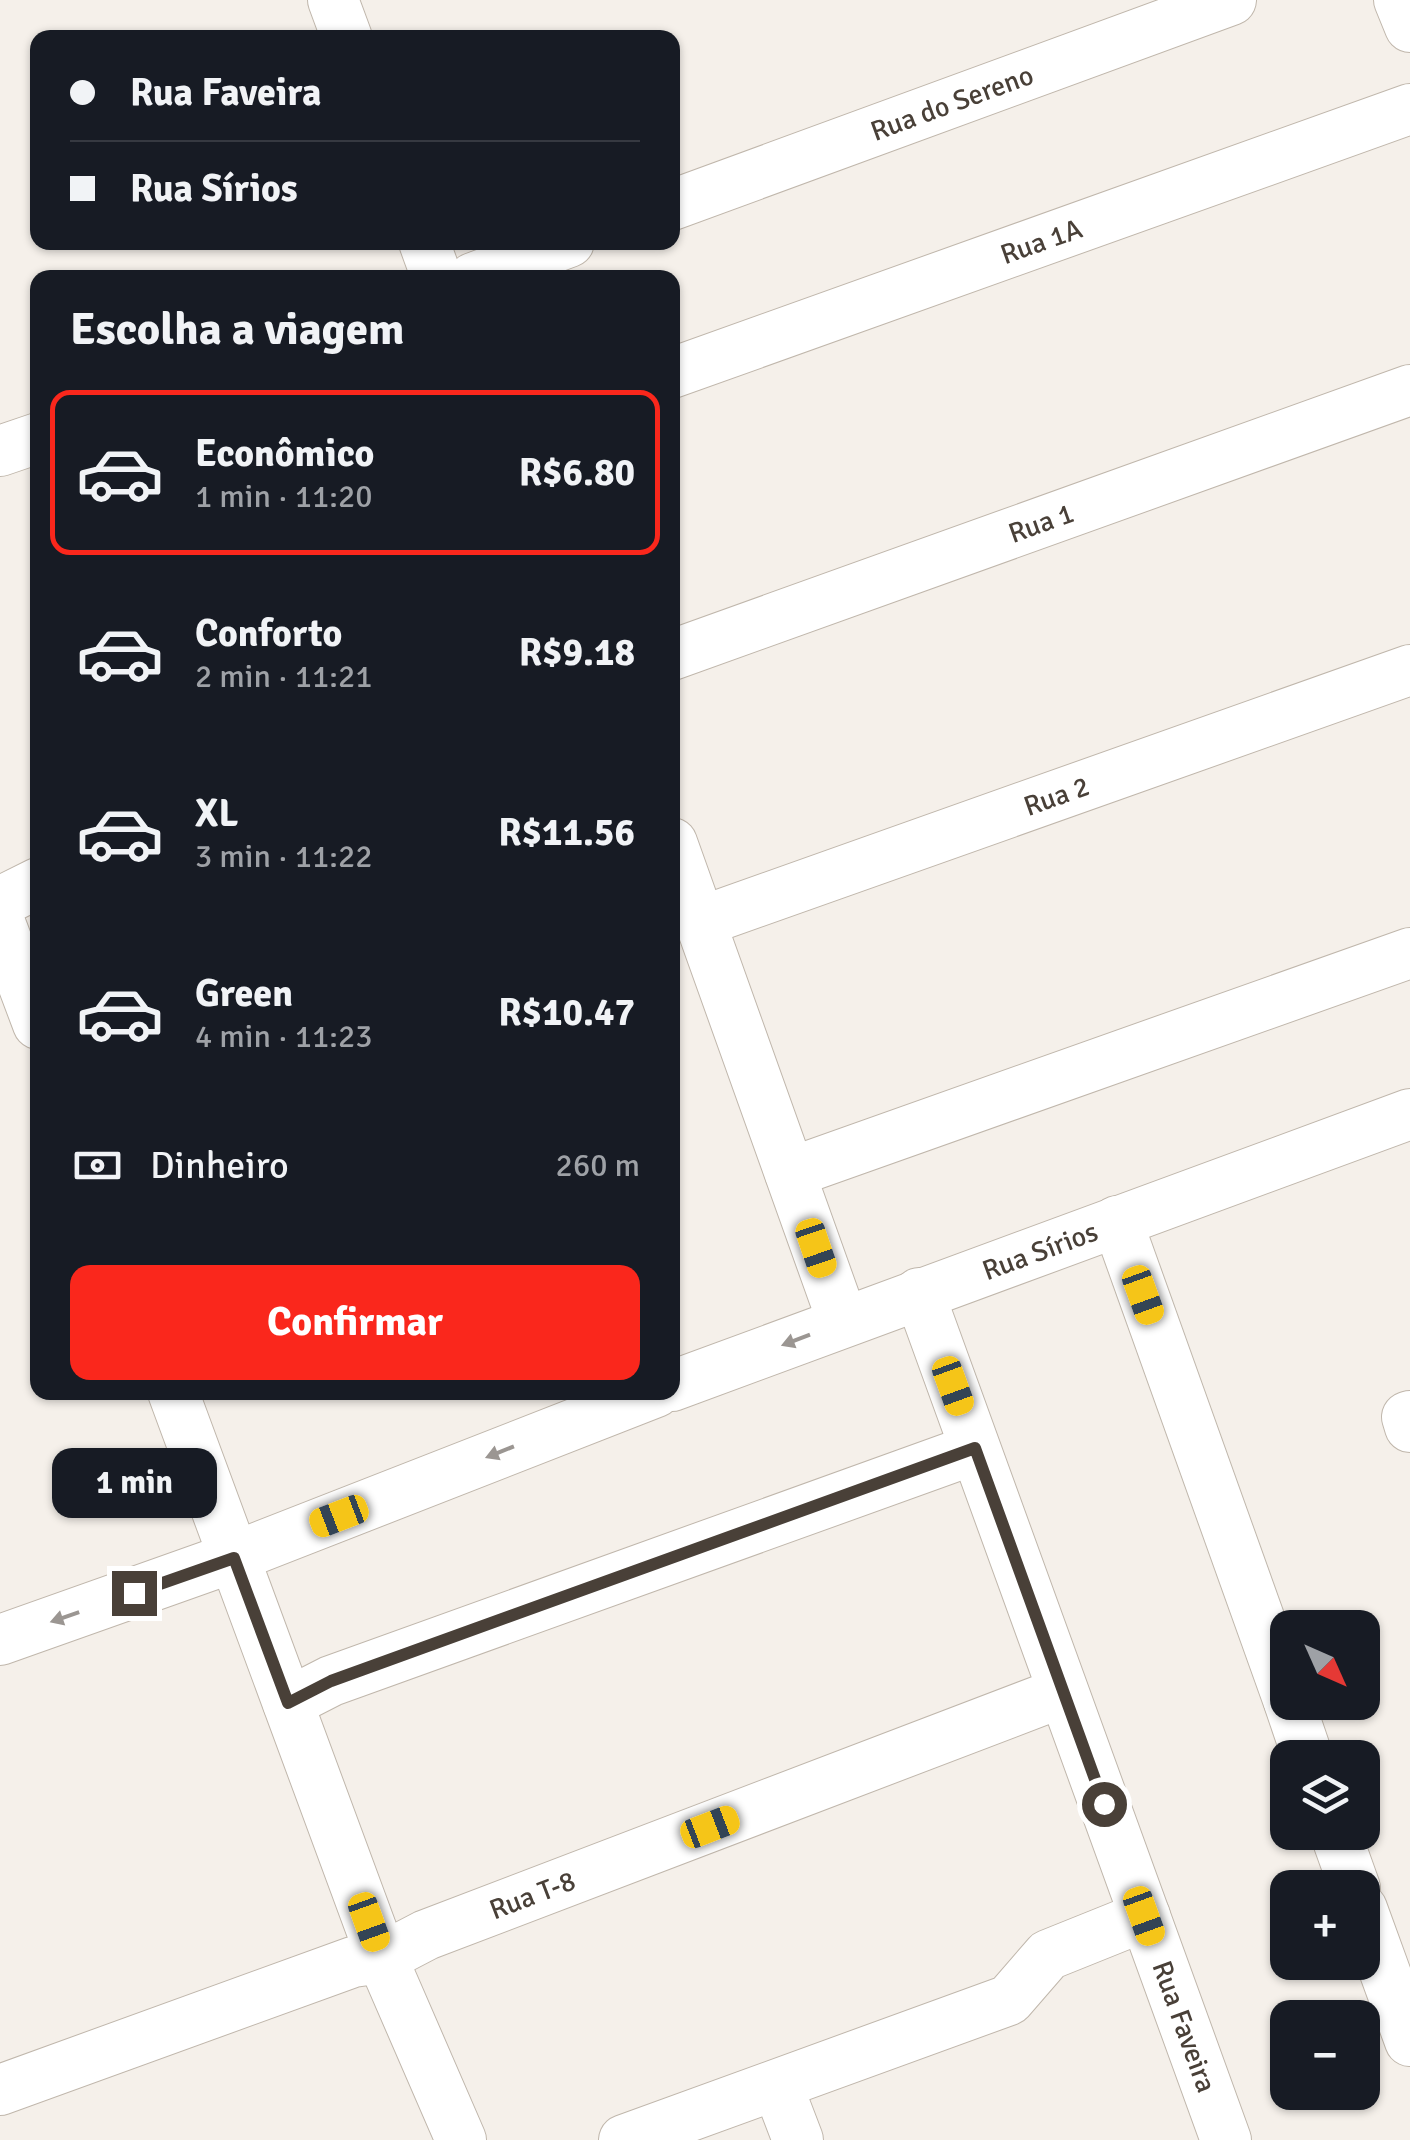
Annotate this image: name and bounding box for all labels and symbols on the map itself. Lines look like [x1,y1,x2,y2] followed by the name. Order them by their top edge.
[866,58,1038,149] street label: Rua do Sereno
[996,212,1087,272] street label: Rua 1A
[1004,496,1079,551] street label: Rua 1
[1019,769,1094,824] street label: Rua 2
[792,1215,840,1281] car
[978,1215,1102,1288] street label: Rua Sírios
[1119,1262,1167,1328] car
[780,1333,810,1348] one-way arrow
[929,1353,977,1419] car
[485,1445,515,1461] one-way arrow
[52,1448,216,1518] callout: 1 min
[306,1491,372,1541] car
[112,1571,157,1616] route end
[50,1610,80,1625] one-way arrow
[1270,1610,1380,1720] north arrow
[1082,1782,1127,1827] route start
[677,1802,743,1852] car
[485,1864,580,1927] street label: Rua T-8
[1120,1883,1168,1949] car
[345,1889,393,1955] car
[1144,1956,1223,2097] street label: Rua Faveira

